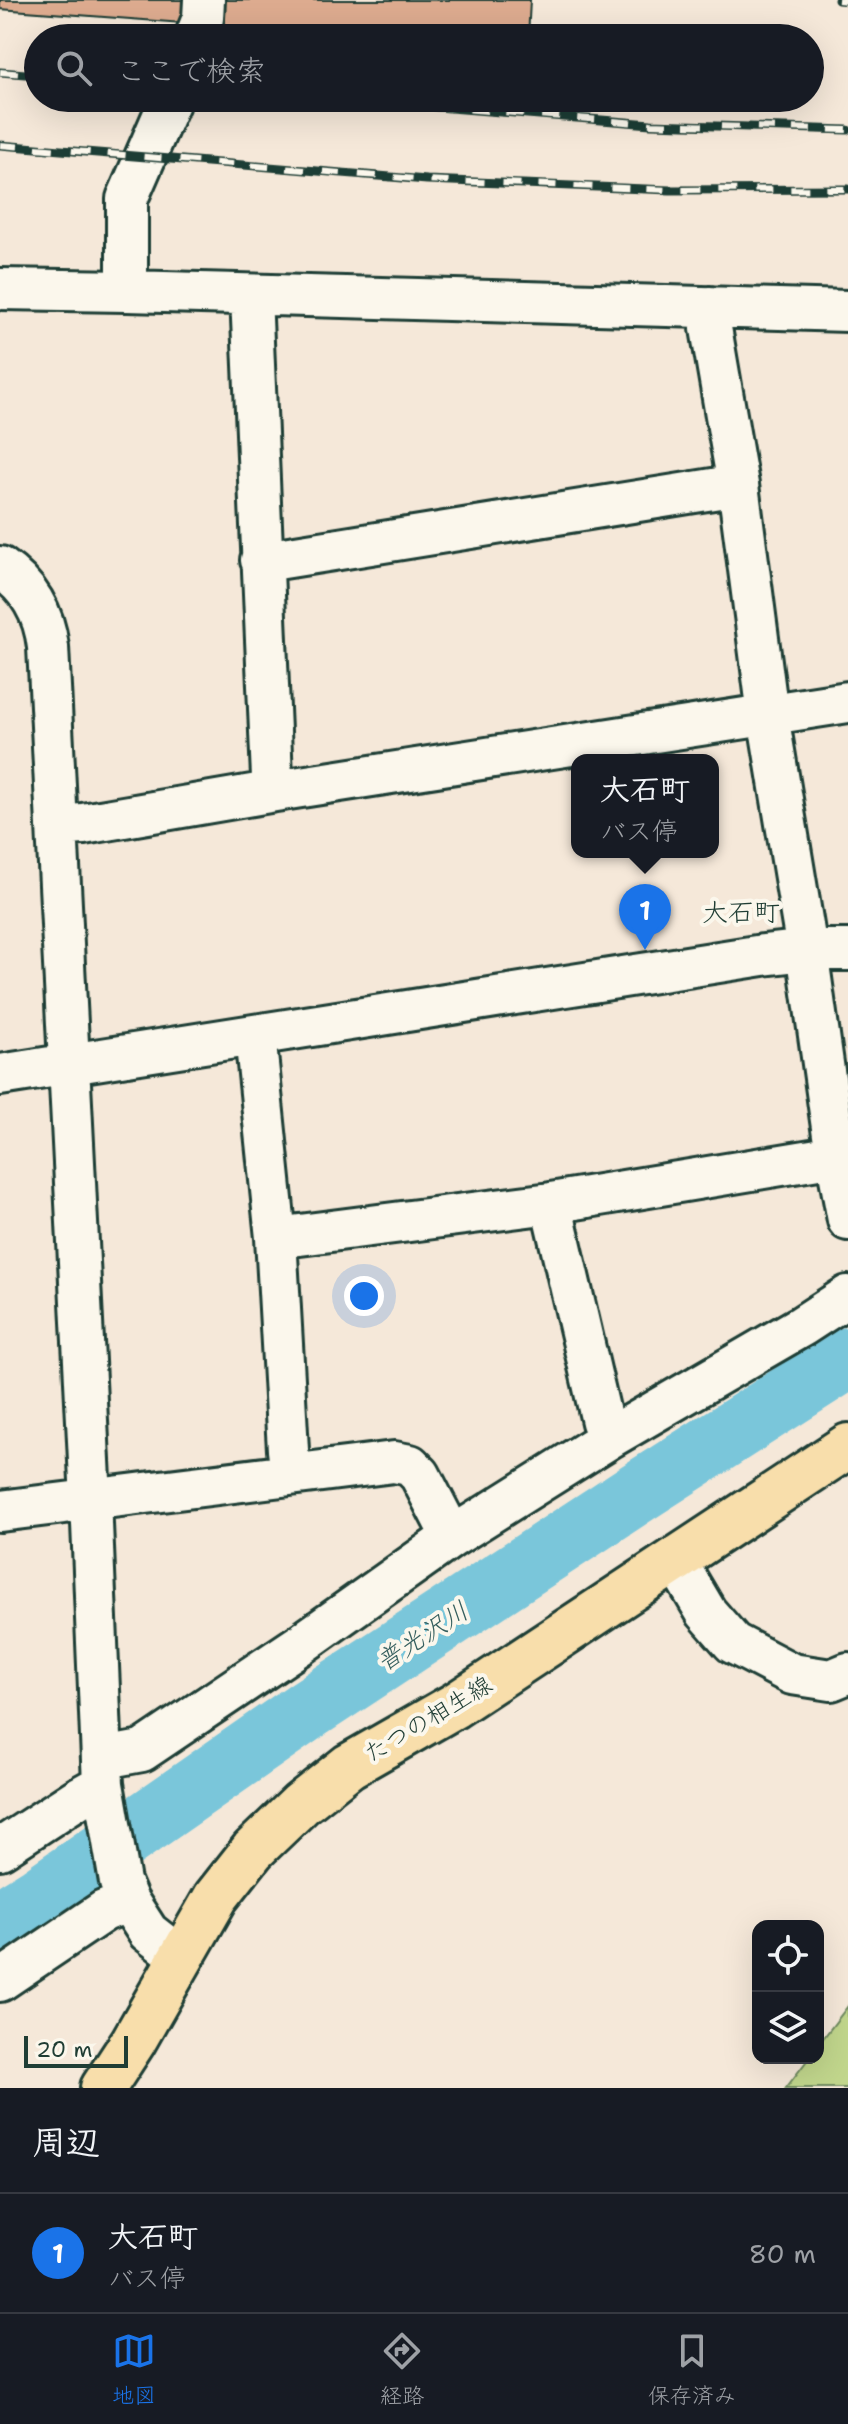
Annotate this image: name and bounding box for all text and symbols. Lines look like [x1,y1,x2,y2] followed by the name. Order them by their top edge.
[24,24,824,112] search box
[52,46,96,90] icon: search
[116,50,266,91] text: ここで検索
[571,754,719,858] popup
[600,769,690,810] text: 大石町
[600,813,678,848] text: バス停
[619,884,671,950] pin: 1
[702,894,780,929] district label: 大石町
[344,1276,384,1316] your location
[369,1593,475,1679] water label: 普光沢川
[358,1668,498,1770] street label: たつの相生線
[752,1920,824,2064] map controls
[752,1920,824,1992] button: locate
[752,1992,824,2064] button: layers
[24,2032,128,2068] scale bar
[36,2035,93,2064] text: 20 m
[32,2119,100,2165] text: 周辺
[108,2216,198,2257] text: 大石町
[52,2236,64,2271] text: 1
[749,2236,816,2271] text: 80 m
[108,2260,186,2295] text: バス停
[112,2329,156,2410] tab: 地図
[380,2329,424,2410] tab: 経路
[648,2329,736,2410] tab: 保存済み

